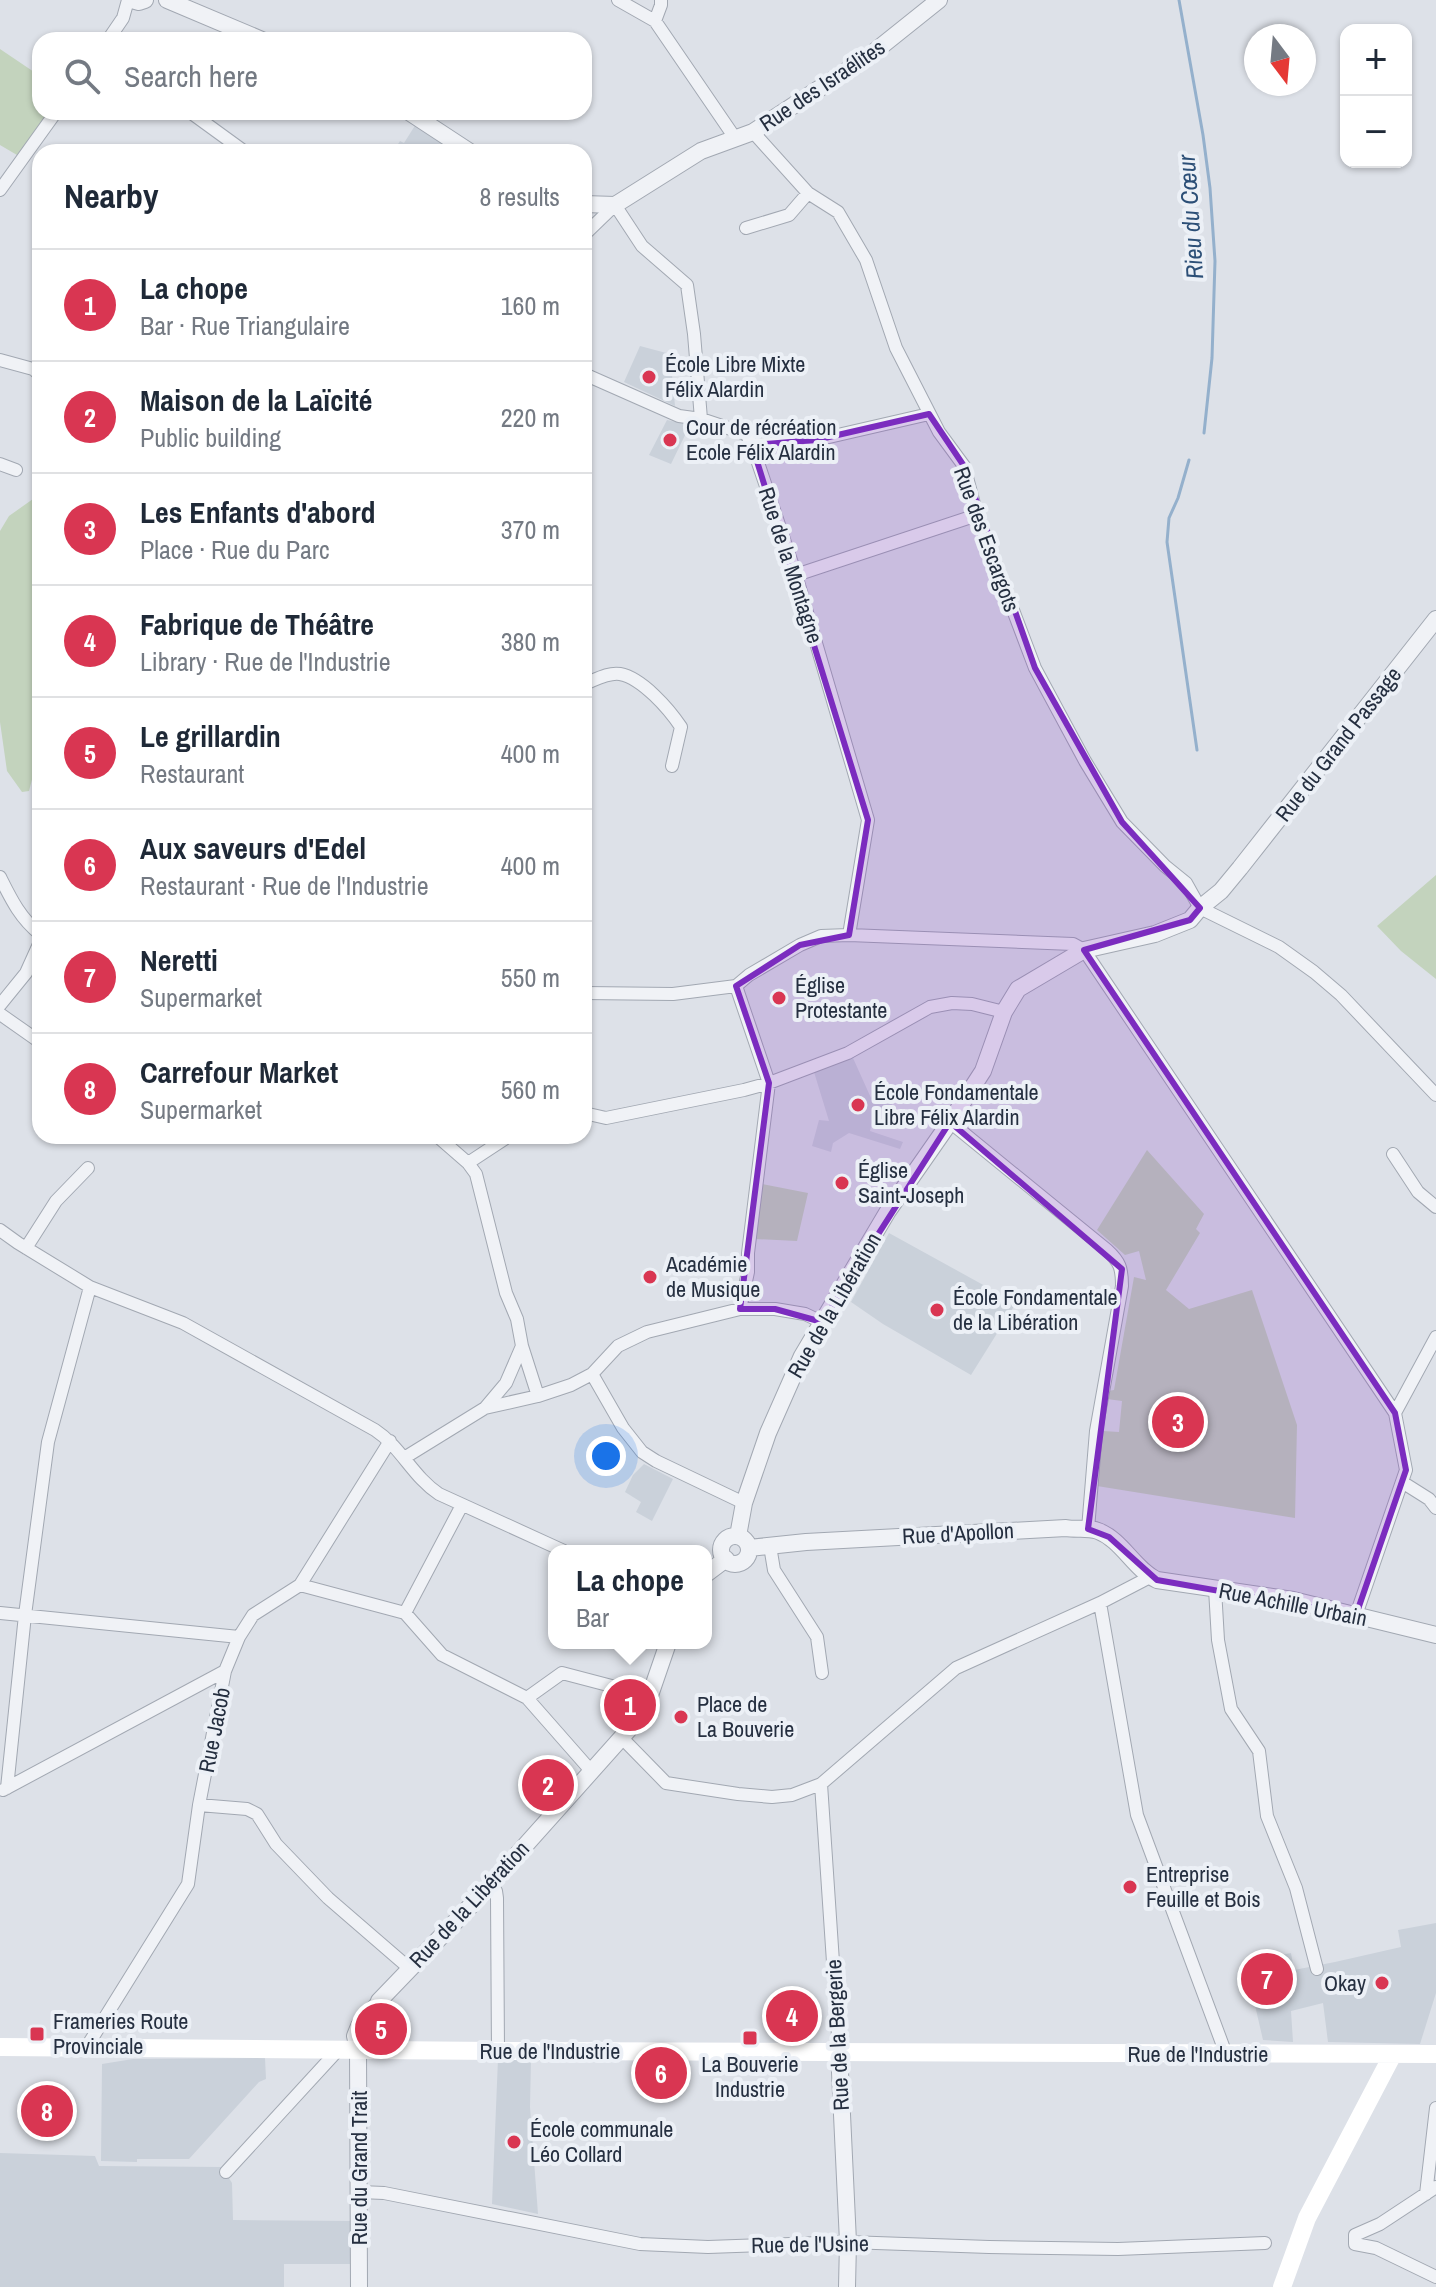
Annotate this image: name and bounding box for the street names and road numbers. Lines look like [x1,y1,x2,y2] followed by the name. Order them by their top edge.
[753,32,891,138] street label: Rue des Israélites
[947,462,1027,616] street label: Rue des Escargots
[752,483,830,647] street label: Rue de la Montagne
[1268,660,1408,828] street label: Rue du Grand Passage
[780,1227,888,1383] street label: Rue de la Libération
[901,1515,1015,1551] street label: Rue d'Apollon
[1216,1575,1370,1633] street label: Rue Achille Urbain
[191,1685,237,1775] street label: Rue Jacob
[402,1834,536,1974] street label: Rue de la Libération
[818,1959,856,2111] street label: Rue de la Bergerie
[480,2036,620,2066] street label: Rue de l'Industrie
[1128,2039,1268,2069] street label: Rue de l'Industrie
[344,2091,374,2245] street label: Rue du Grand Trait
[751,2228,869,2260] street label: Rue de l'Usine

